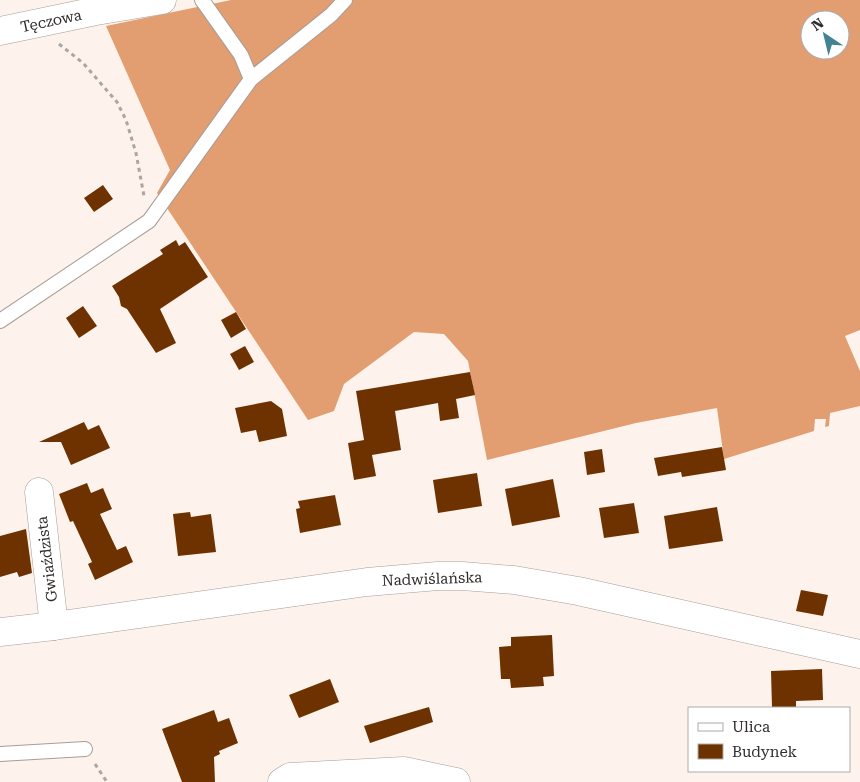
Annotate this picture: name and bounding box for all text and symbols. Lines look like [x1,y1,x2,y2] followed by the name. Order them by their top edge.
[19,6,83,36] street label: Tęczowa
[800,10,850,60] north arrow
[809,15,827,34] text: N
[33,515,61,603] street label: Gwiaździsta
[381,568,483,590] street label: Nadwiślańska
[688,707,850,772] legend
[732,718,770,736] text: Ulica
[732,743,797,761] text: Budynek

